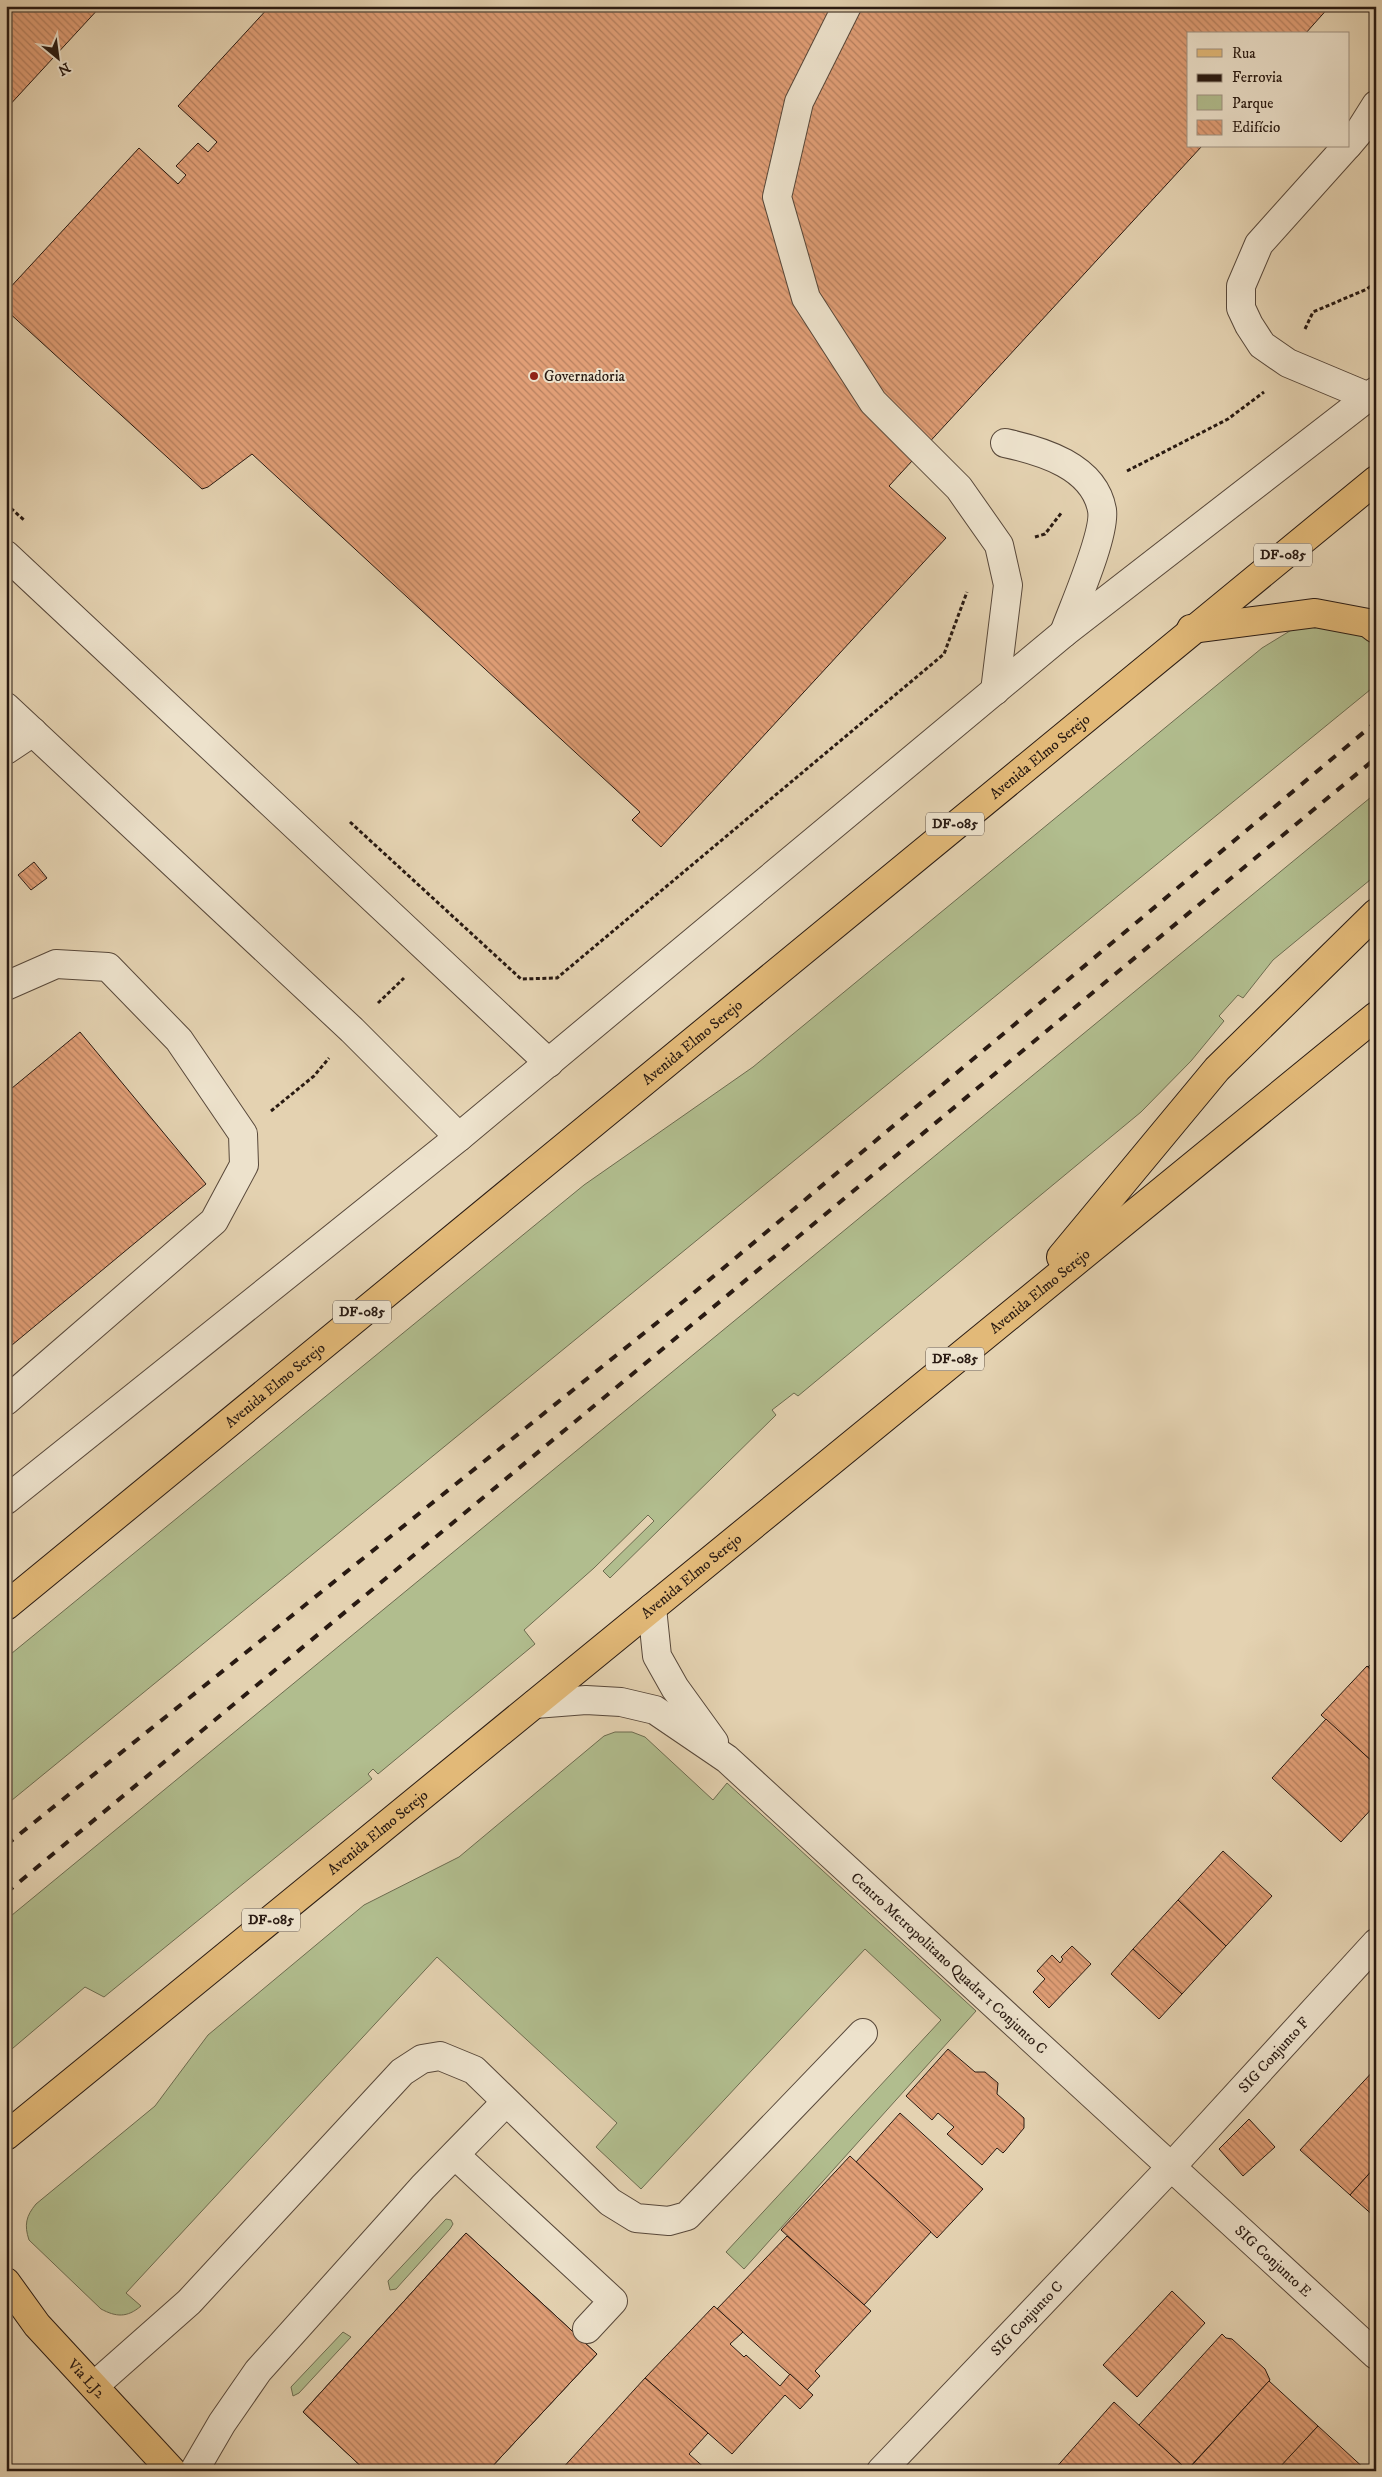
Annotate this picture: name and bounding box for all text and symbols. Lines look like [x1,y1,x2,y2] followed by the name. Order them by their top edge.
[32,32,82,82] north arrow
[1187,32,1350,148] legend
[1232,44,1256,63] text: Rua
[54,58,73,79] text: N
[1232,68,1283,87] text: Ferrovia
[1232,94,1273,113] text: Parque
[1232,118,1280,137] text: Edifício
[544,367,626,386] place label: Governadoria
[528,370,540,382] marker: Governadoria
[1254,544,1312,566] road number: DF-085
[986,710,1094,803] street label: Avenida Elmo Serejo
[926,812,984,836] road number: DF-085
[638,995,746,1089] street label: Avenida Elmo Serejo
[985,1244,1094,1338] street label: Avenida Elmo Serejo
[333,1300,391,1324] road number: DF-085
[221,1338,329,1432] street label: Avenida Elmo Serejo
[926,1348,984,1370] road number: DF-085
[637,1529,745,1623] street label: Avenida Elmo Serejo
[323,1785,432,1879] street label: Avenida Elmo Serejo
[847,1868,1052,2058] street label: Centro Metropolitano Quadra 1 Conjunto C
[242,1908,300,1932] road number: DF-085
[1234,2013,1313,2097] street label: SIG Conjunto F
[1231,2221,1316,2301] street label: SIG Conjunto E
[986,2277,1067,2360] street label: SIG Conjunto C
[63,2354,110,2403] street label: Via LJ2

